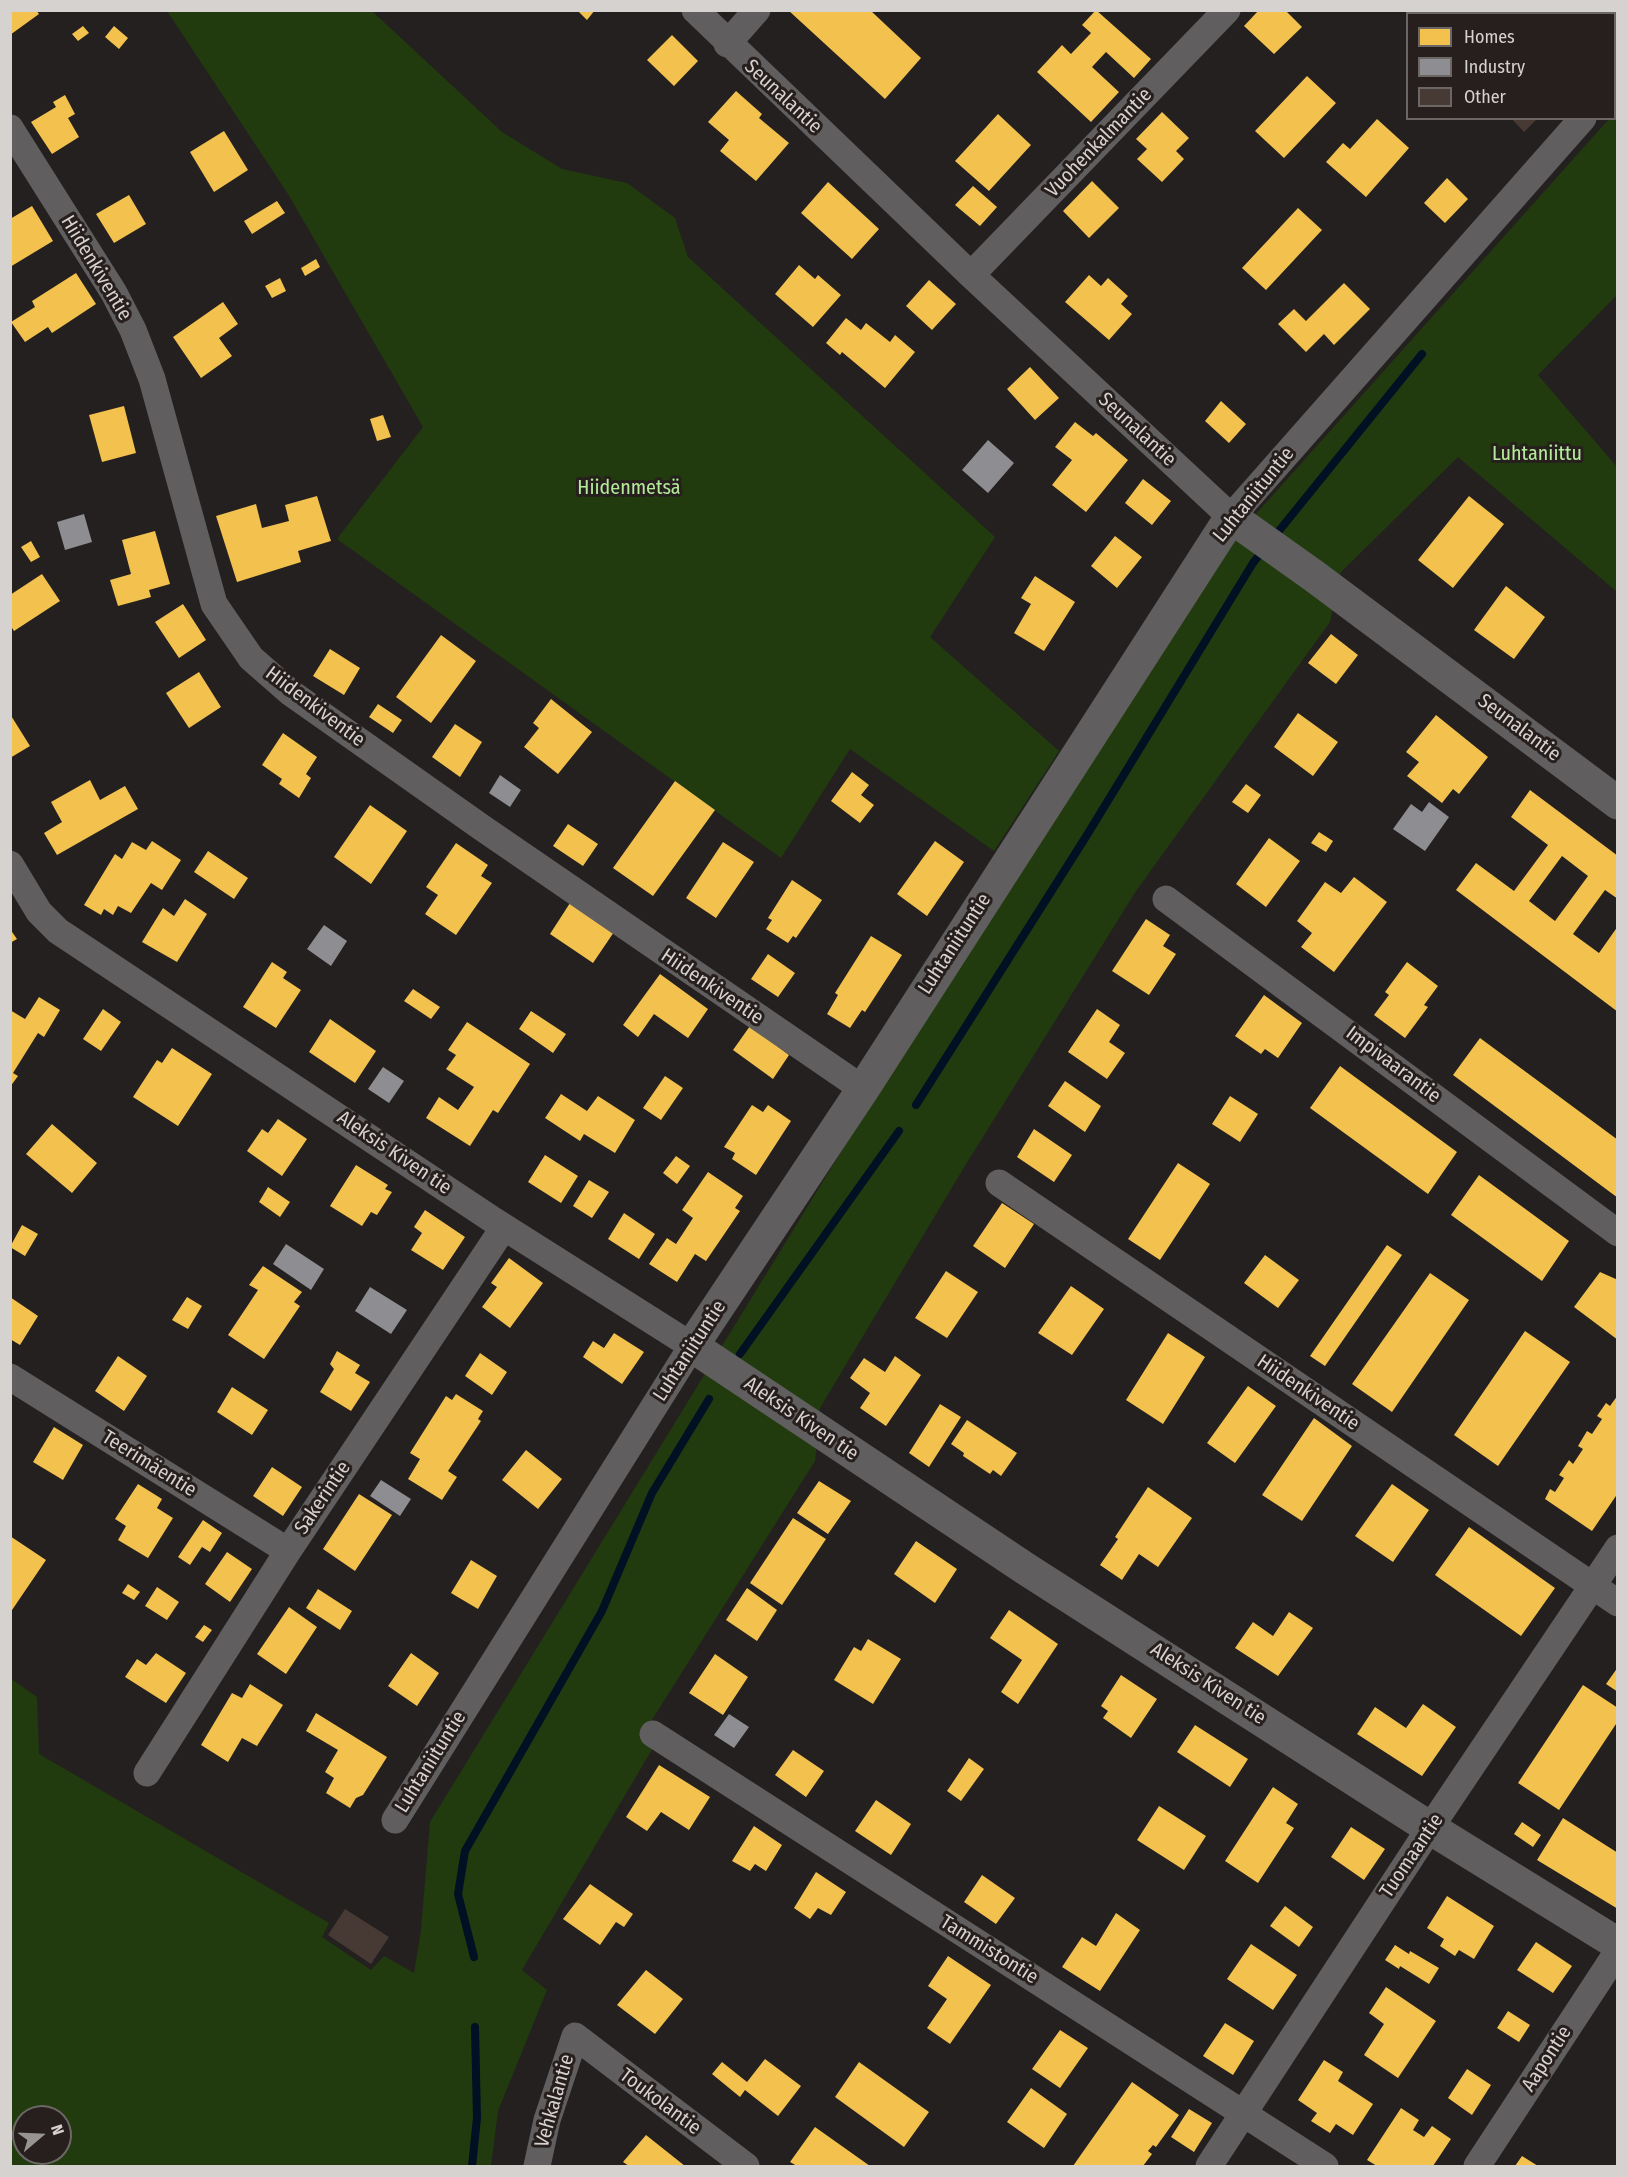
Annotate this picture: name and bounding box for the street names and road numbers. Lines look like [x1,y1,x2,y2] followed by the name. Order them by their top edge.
[739,55,827,139] street label: Seunalantie
[1041,83,1157,203] street label: Vuohenkalmantie
[55,211,137,325] street label: Hiidenkiventie
[1093,388,1181,472] street label: Seunalantie
[1208,443,1300,547] street label: Luhtaniituntie
[260,662,370,752] street label: Hiidenkiventie
[1473,689,1565,767] street label: Seunalantie
[914,889,996,999] street label: Luhtaniituntie
[656,944,768,1030] street label: Hiidenkiventie
[1341,1022,1445,1108] street label: Impivaarantie
[332,1106,456,1200] street label: Aleksis Kiven tie
[649,1296,731,1406] street label: Luhtaniituntie
[1252,1350,1364,1436] street label: Hiidenkiventie
[739,1372,863,1466] street label: Aleksis Kiven tie
[97,1425,201,1503] street label: Teerimäentie
[290,1457,356,1539] street label: Sakerintie
[1146,1638,1270,1730] street label: Aleksis Kiven tie
[390,1707,472,1817] street label: Luhtaniituntie
[1375,1809,1449,1903] street label: Tuomaantie
[936,1910,1042,1990] street label: Tammistontie
[1517,2022,1577,2096] street label: Aapontie
[530,2052,580,2150] street label: Vehkalantie
[615,2064,705,2140] street label: Toukolantie

